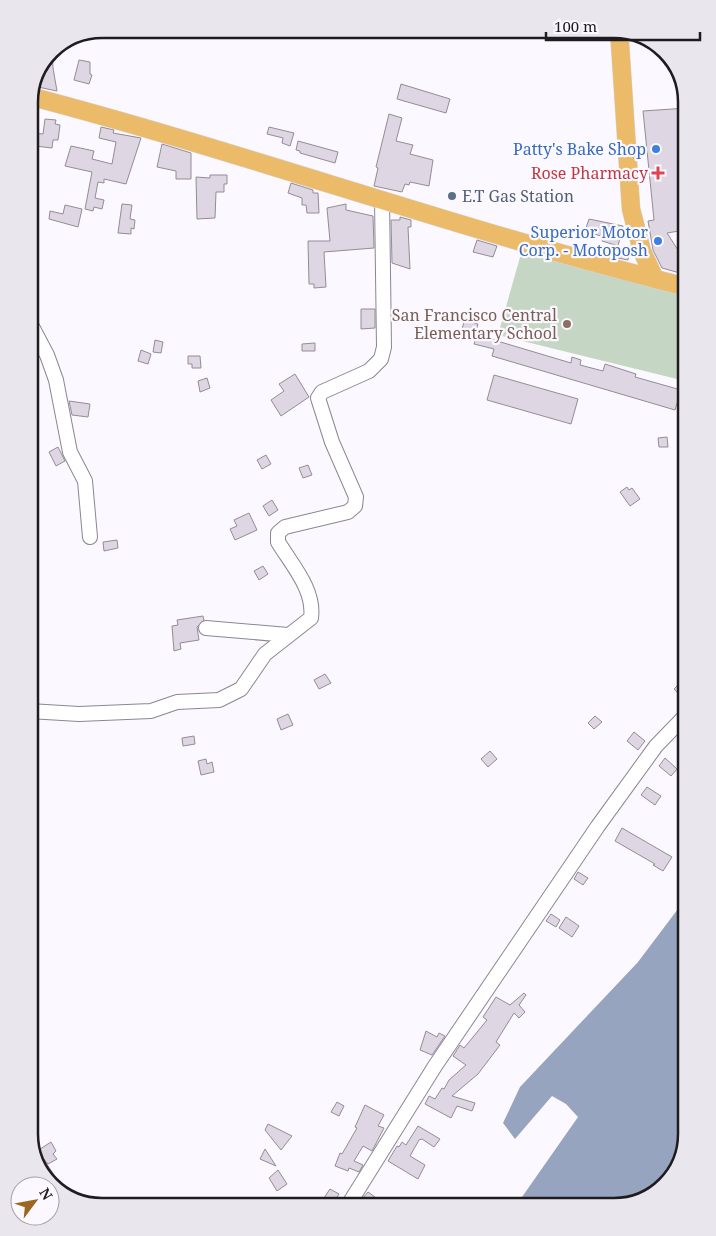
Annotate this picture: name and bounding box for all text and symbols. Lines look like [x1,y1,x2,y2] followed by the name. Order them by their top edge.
[546,10,700,42] scale bar
[554,16,597,36] text: 100 m
[513,138,646,160] place label: Patty's Bake Shop
[650,143,662,155] marker: Patty's Bake Shop
[531,162,649,184] place label: Rose Pharmacy
[652,167,664,179] marker: Rose Pharmacy
[462,185,574,207] place label: E.T Gas Station
[446,190,458,202] marker: E.T Gas Station
[519,221,648,261] place label: Superior Motor Corp. - Motoposh
[652,235,664,247] marker: Superior Motor Corp. - Motoposh
[392,304,557,344] place label: San Francisco Central Elementary School
[561,318,573,330] marker: San Francisco Central Elementary School
[10,1176,60,1226] north arrow
[35,1184,57,1204] text: N

